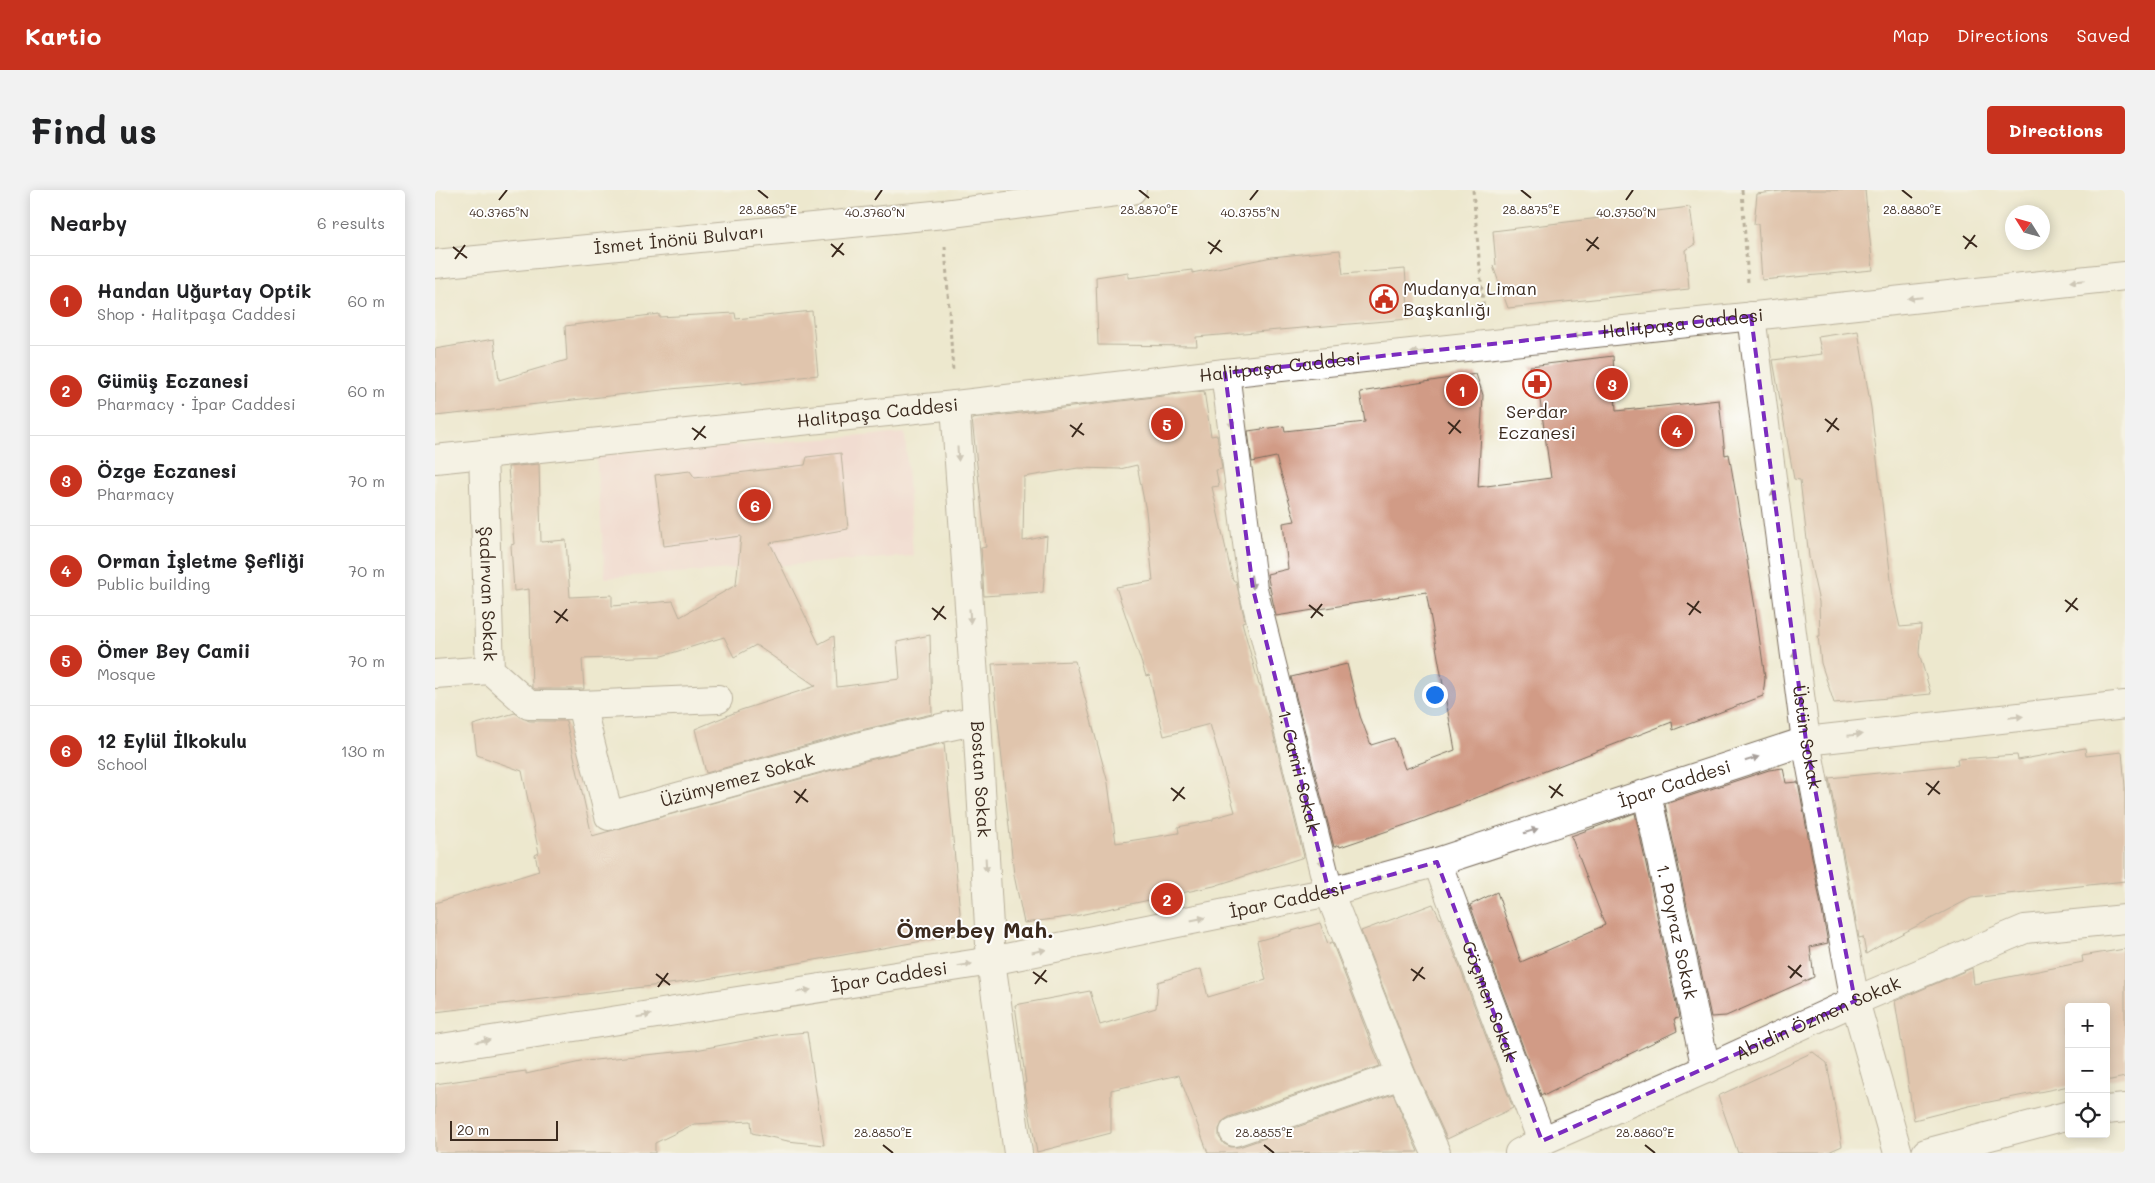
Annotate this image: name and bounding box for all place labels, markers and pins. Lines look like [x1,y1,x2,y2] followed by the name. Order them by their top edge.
[1403,276,1537,321] place label: Mudanya Liman Başkanlığı
[1369,284,1399,314] public building icon: Mudanya Liman Başkanlığı
[1596,365,1628,403] pin: 3
[1522,369,1552,399] pharmacy icon: Serdar Eczanesi
[1446,371,1478,409] pin: 1
[1498,399,1576,444] place label: Serdar Eczanesi
[1151,405,1183,443] pin: 5
[1661,412,1693,450] pin: 4
[739,486,771,524] pin: 6
[1151,880,1183,918] pin: 2

